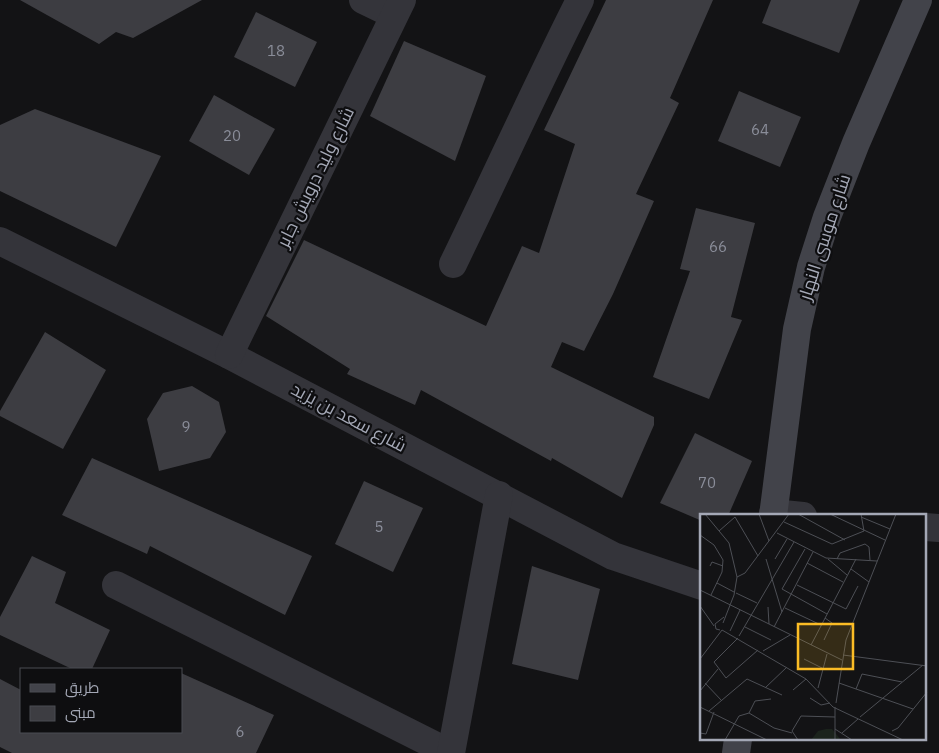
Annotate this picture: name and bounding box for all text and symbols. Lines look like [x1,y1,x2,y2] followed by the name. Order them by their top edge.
[267,41,285,60] house number: 18
[271,103,360,252] street label: شارع وليد درويش جابر
[751,120,769,139] house number: 64
[223,126,241,145] house number: 20
[792,171,856,304] street label: شارع موسى النهار
[709,237,727,256] house number: 66
[287,377,410,458] street label: شارع سعد بن يزيد
[181,417,191,436] house number: 9
[698,473,716,492] house number: 70
[700,514,926,740] inset map
[374,517,384,536] house number: 5
[20,668,182,733] legend
[65,678,99,698] text: طريق
[65,703,96,723] text: مبنى
[235,722,245,741] house number: 6

